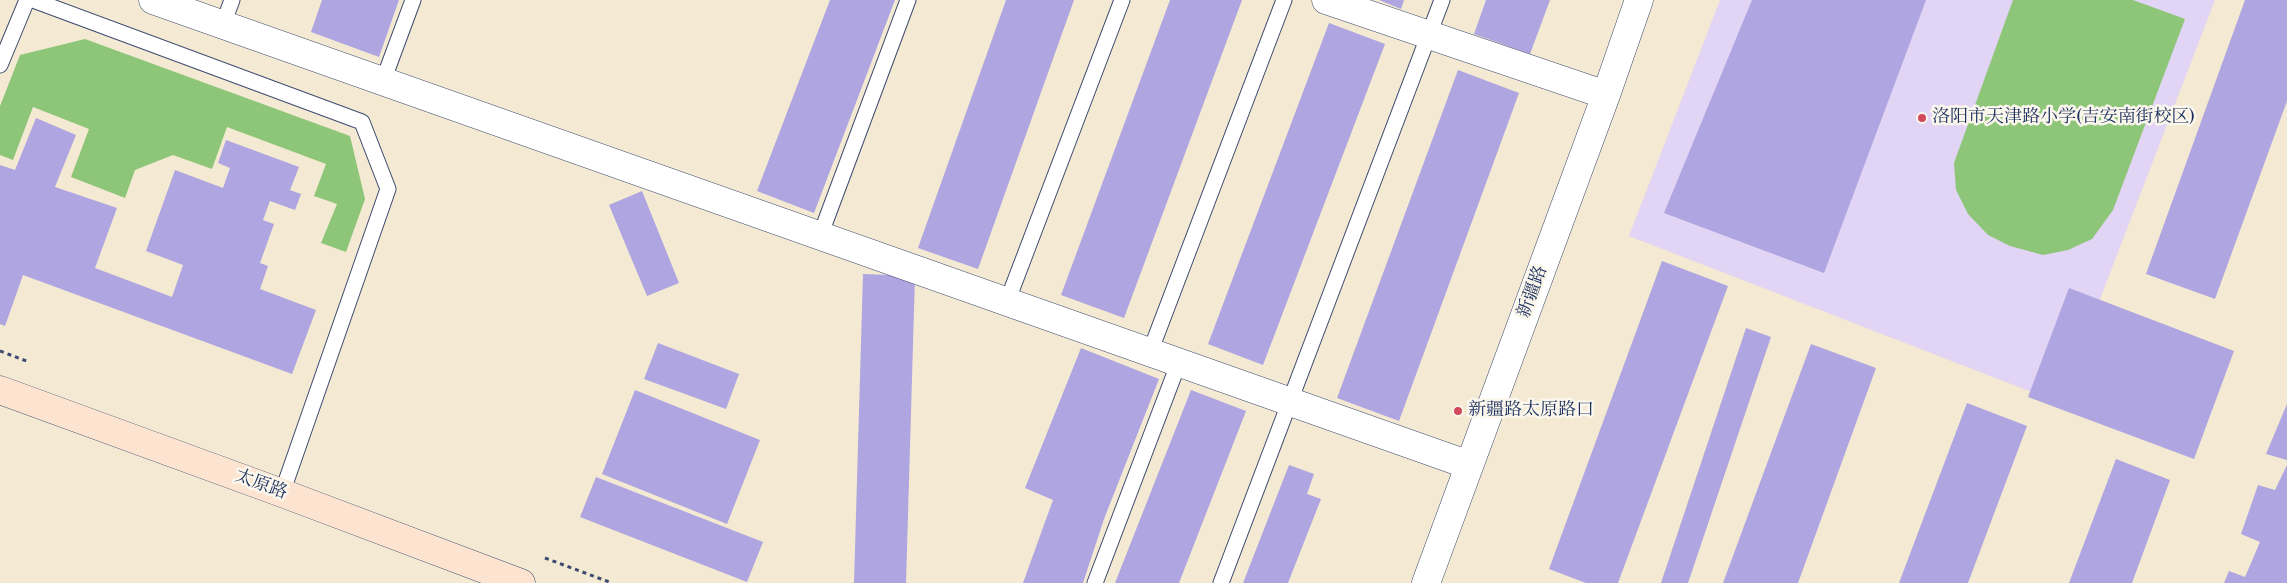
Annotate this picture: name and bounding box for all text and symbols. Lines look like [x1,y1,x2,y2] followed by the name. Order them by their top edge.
[1932,107,2195,129] place label: 洛阳市天津路小学(吉安南街校区)
[1916,112,1928,124] marker: 洛阳市天津路小学(吉安南街校区)
[1514,263,1552,321] street label: 新疆路
[1468,400,1594,422] place label: 新疆路太原路口
[1452,405,1464,417] marker: 新疆路太原路口
[232,466,290,504] street label: 太原路

